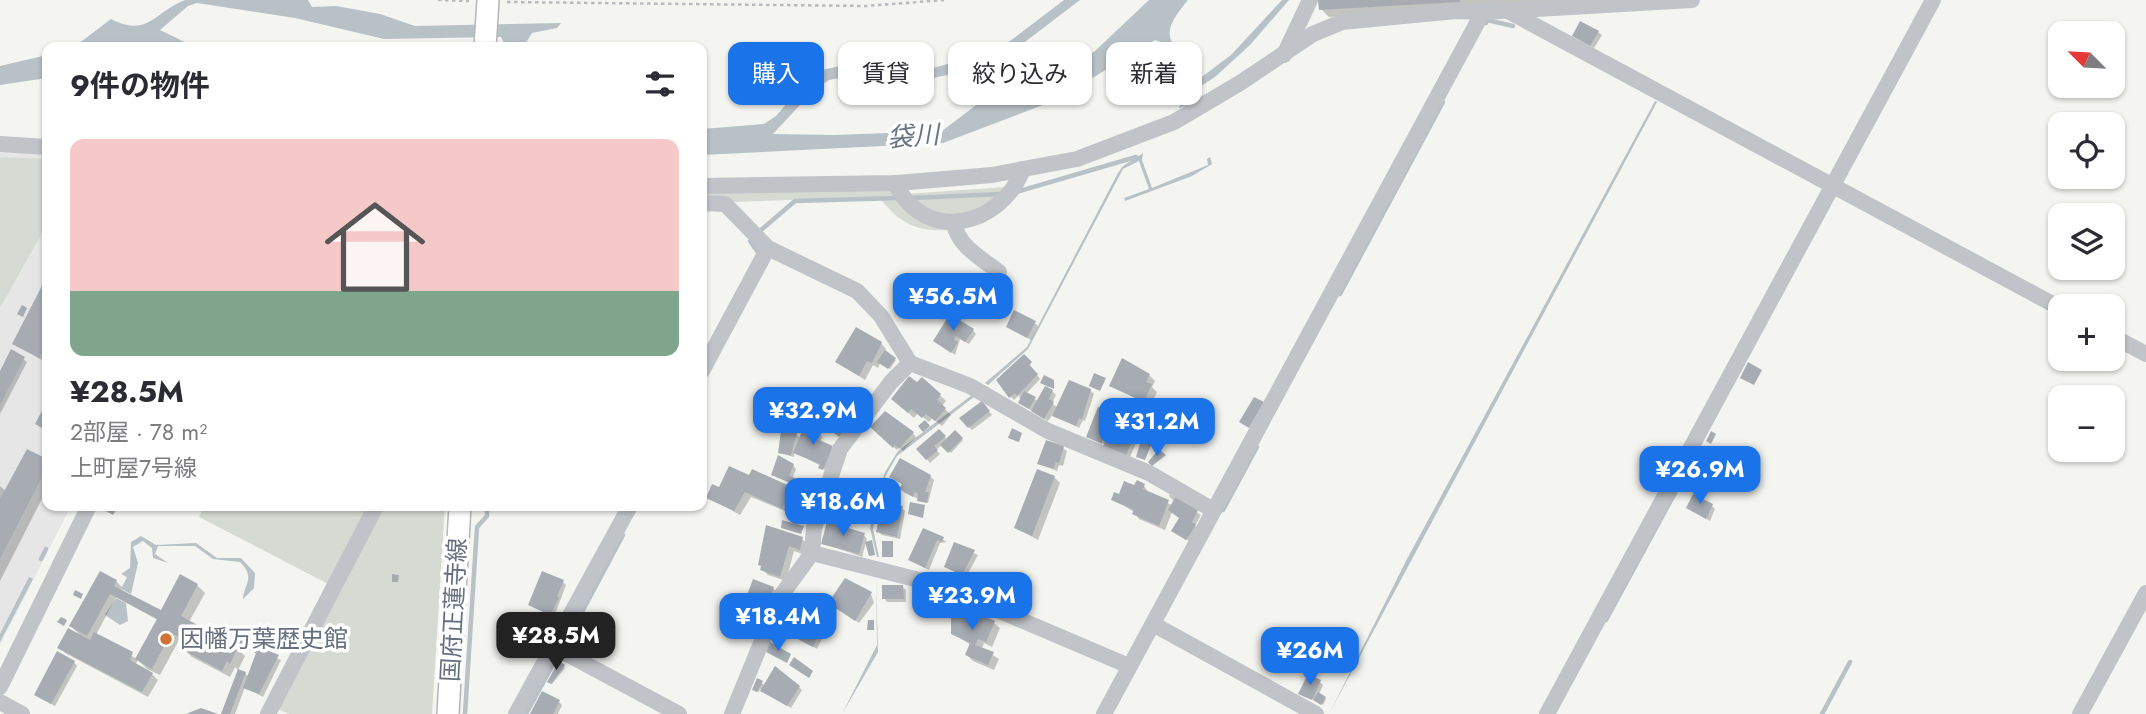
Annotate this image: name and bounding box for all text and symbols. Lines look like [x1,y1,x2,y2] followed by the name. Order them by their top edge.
[2048,21,2124,98] north arrow
[2048,21,2125,462] map controls
[728,42,824,105] chip: 購入
[838,42,934,105] chip: 賃貸
[948,42,1092,105] chip: 絞り込み
[1106,42,1202,105] chip: 新着
[70,64,210,107] text: 9件の物件
[641,65,679,103] icon: filters
[2048,112,2125,189] button: locate
[886,115,943,157] water label: 袋川
[312,184,438,310] icon: home
[2048,203,2125,280] button: layers
[896,274,1010,333] pin: ¥56.5M
[909,279,997,313] text: ¥56.5M
[2048,294,2125,371] button: +
[70,370,184,413] text: ¥28.5M
[2048,385,2125,462] button: −
[756,388,870,447] pin: ¥32.9M
[769,393,857,427] text: ¥32.9M
[1100,398,1214,458] pin: ¥31.2M
[1115,404,1199,438] text: ¥31.2M
[70,415,207,449] text: 2部屋 · 78 m²
[1643,447,1757,506] pin: ¥26.9M
[70,451,197,485] text: 上町屋7号線
[1655,452,1745,486] text: ¥26.9M
[786,478,900,538] pin: ¥18.6M
[801,484,885,518] text: ¥18.6M
[432,537,475,683] street label: 国府正蓮寺線
[915,572,1029,632] pin: ¥23.9M
[928,578,1016,612] text: ¥23.9M
[721,594,835,653] pin: ¥18.4M
[735,599,821,633] text: ¥18.4M
[499,612,613,672] pin: ¥28.5M
[512,618,600,652] text: ¥28.5M
[180,621,348,656] place label: 因幡万葉歴史館
[1269,628,1351,687] pin: ¥26M
[158,631,174,647] marker: 因幡万葉歴史館
[1277,633,1343,667] text: ¥26M

